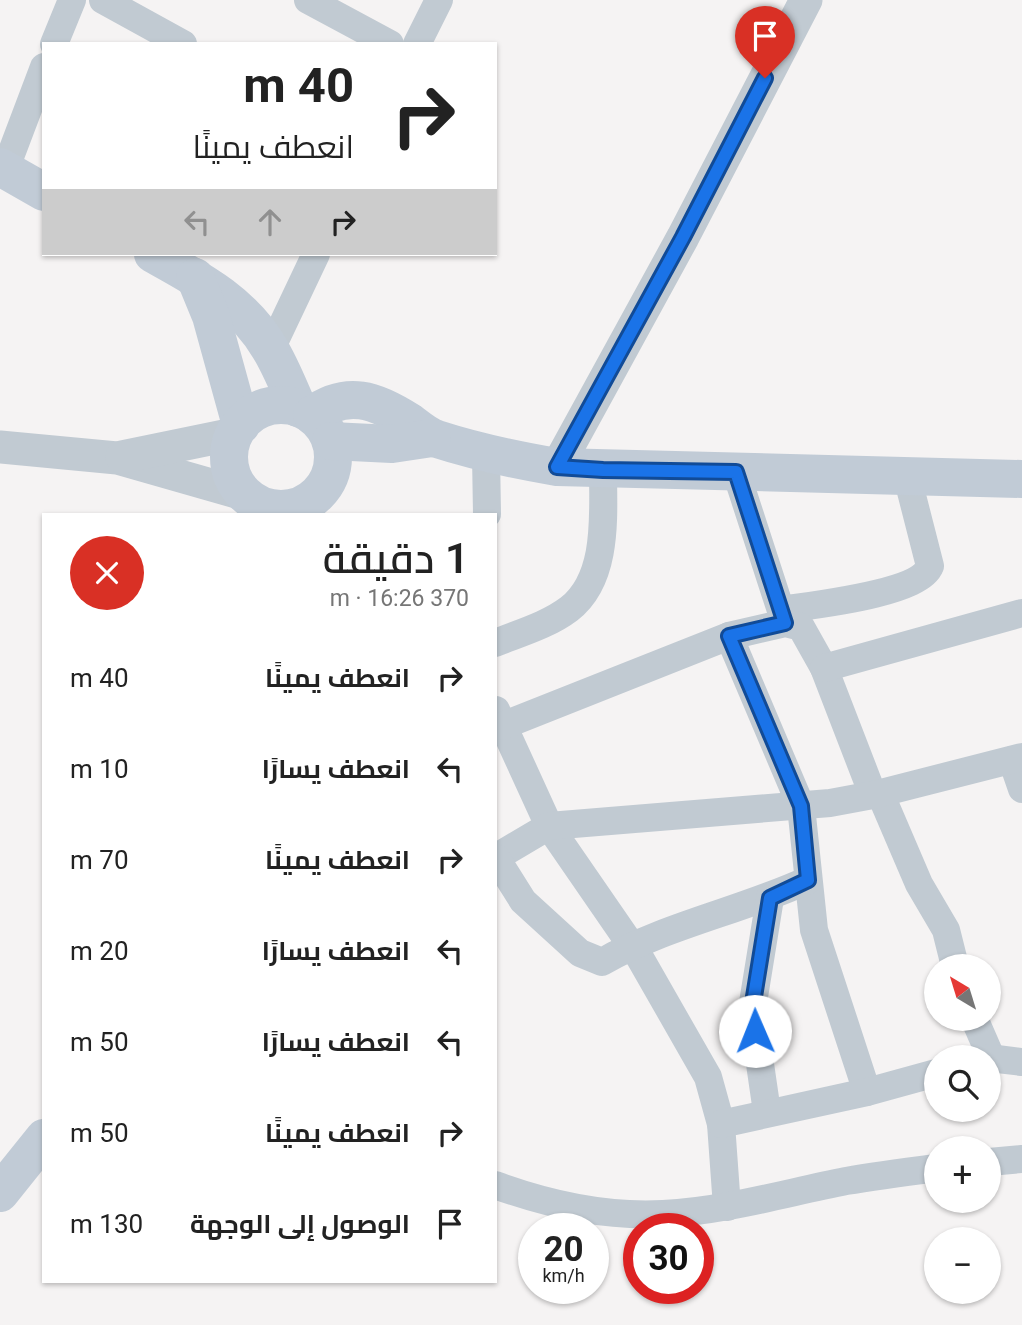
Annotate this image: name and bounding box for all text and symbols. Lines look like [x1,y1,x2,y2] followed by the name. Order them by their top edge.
[735,6,795,78] pin
[746,17,784,55] icon: arrive
[243,57,354,114] text: 40 m
[378,70,469,161] icon: right
[192,128,354,166] text: انعطف يمينًا
[178,203,216,241] icon: left
[251,203,289,241] icon: ahead
[324,203,362,241] icon: right
[323,534,469,583] text: 1 دقيقة
[70,536,144,610] button: close
[330,585,469,612] text: 370 m · 16:26
[431,659,469,697] icon: right
[70,663,129,693] text: 40 m
[265,663,410,693] text: انعطف يمينًا
[431,750,469,788] icon: left
[70,754,129,784] text: 10 m
[262,754,410,784] text: انعطف يسارًا
[431,841,469,879] icon: right
[70,845,129,875] text: 70 m
[265,845,410,875] text: انعطف يمينًا
[431,932,469,970] icon: left
[70,936,129,966] text: 20 m
[262,936,410,966] text: انعطف يسارًا
[924,954,1001,1031] north arrow
[924,954,1001,1304] map controls
[718,994,792,1068] position arrow
[431,1023,469,1061] icon: left
[70,1027,129,1057] text: 50 m
[262,1027,410,1057] text: انعطف يسارًا
[924,1045,1001,1122] button: search
[431,1114,469,1152] icon: right
[70,1118,129,1148] text: 50 m
[265,1118,410,1148] text: انعطف يمينًا
[924,1136,1001,1213] button: +
[431,1205,469,1243] icon: arrive
[70,1209,143,1239] text: 130 m
[190,1209,410,1239] text: الوصول إلى الوجهة
[623,1213,714,1304] speed limit sign: 30
[924,1227,1001,1304] button: −
[543,1229,584,1270] text: 20
[542,1265,585,1286] text: km/h

